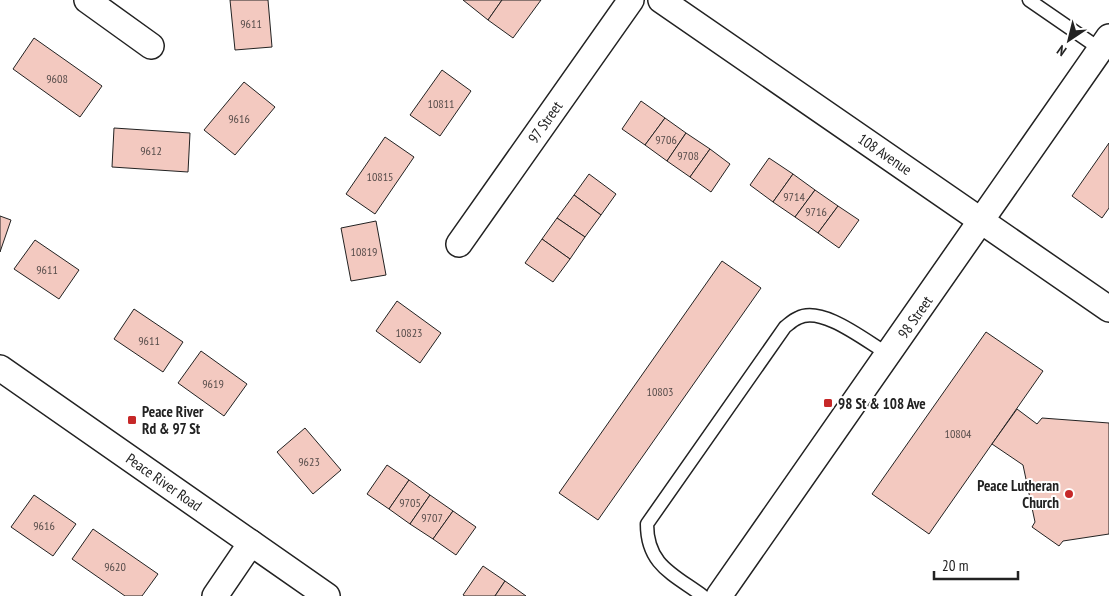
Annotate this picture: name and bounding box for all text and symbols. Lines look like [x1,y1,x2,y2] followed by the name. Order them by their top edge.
[1044,15,1094,65] north arrow
[240,16,262,31] house number: 9611
[1053,41,1070,60] text: N
[46,71,68,86] house number: 9608
[427,96,455,111] house number: 10811
[524,97,566,147] street label: 97 Street
[228,111,250,126] house number: 9616
[854,129,916,179] street label: 108 Avenue
[655,132,677,147] house number: 9706
[140,143,162,158] house number: 9612
[677,148,699,163] house number: 9708
[366,169,394,184] house number: 10815
[783,189,805,204] house number: 9714
[805,204,827,219] house number: 9716
[350,244,378,259] house number: 10819
[36,262,58,277] house number: 9611
[894,292,936,342] street label: 98 Street
[395,325,423,340] house number: 10823
[138,333,160,348] house number: 9611
[202,376,224,391] house number: 9619
[646,384,674,399] house number: 10803
[838,394,926,413] place label: 98 St & 108 Ave
[822,397,834,409] marker: 98 St & 108 Ave
[142,402,204,438] place label: Peace River Rd & 97 St
[126,414,138,426] marker: Peace River Rd & 97 St
[944,426,972,441] house number: 10804
[122,449,206,515] street label: Peace River Road
[298,454,320,469] house number: 9623
[977,476,1059,512] place label: Peace Lutheran Church
[1063,488,1075,500] marker: Peace Lutheran Church
[399,495,421,510] house number: 9705
[421,510,443,525] house number: 9707
[33,518,55,533] house number: 9616
[934,548,1018,580] scale bar
[942,556,968,575] text: 20 m
[104,559,126,574] house number: 9620

